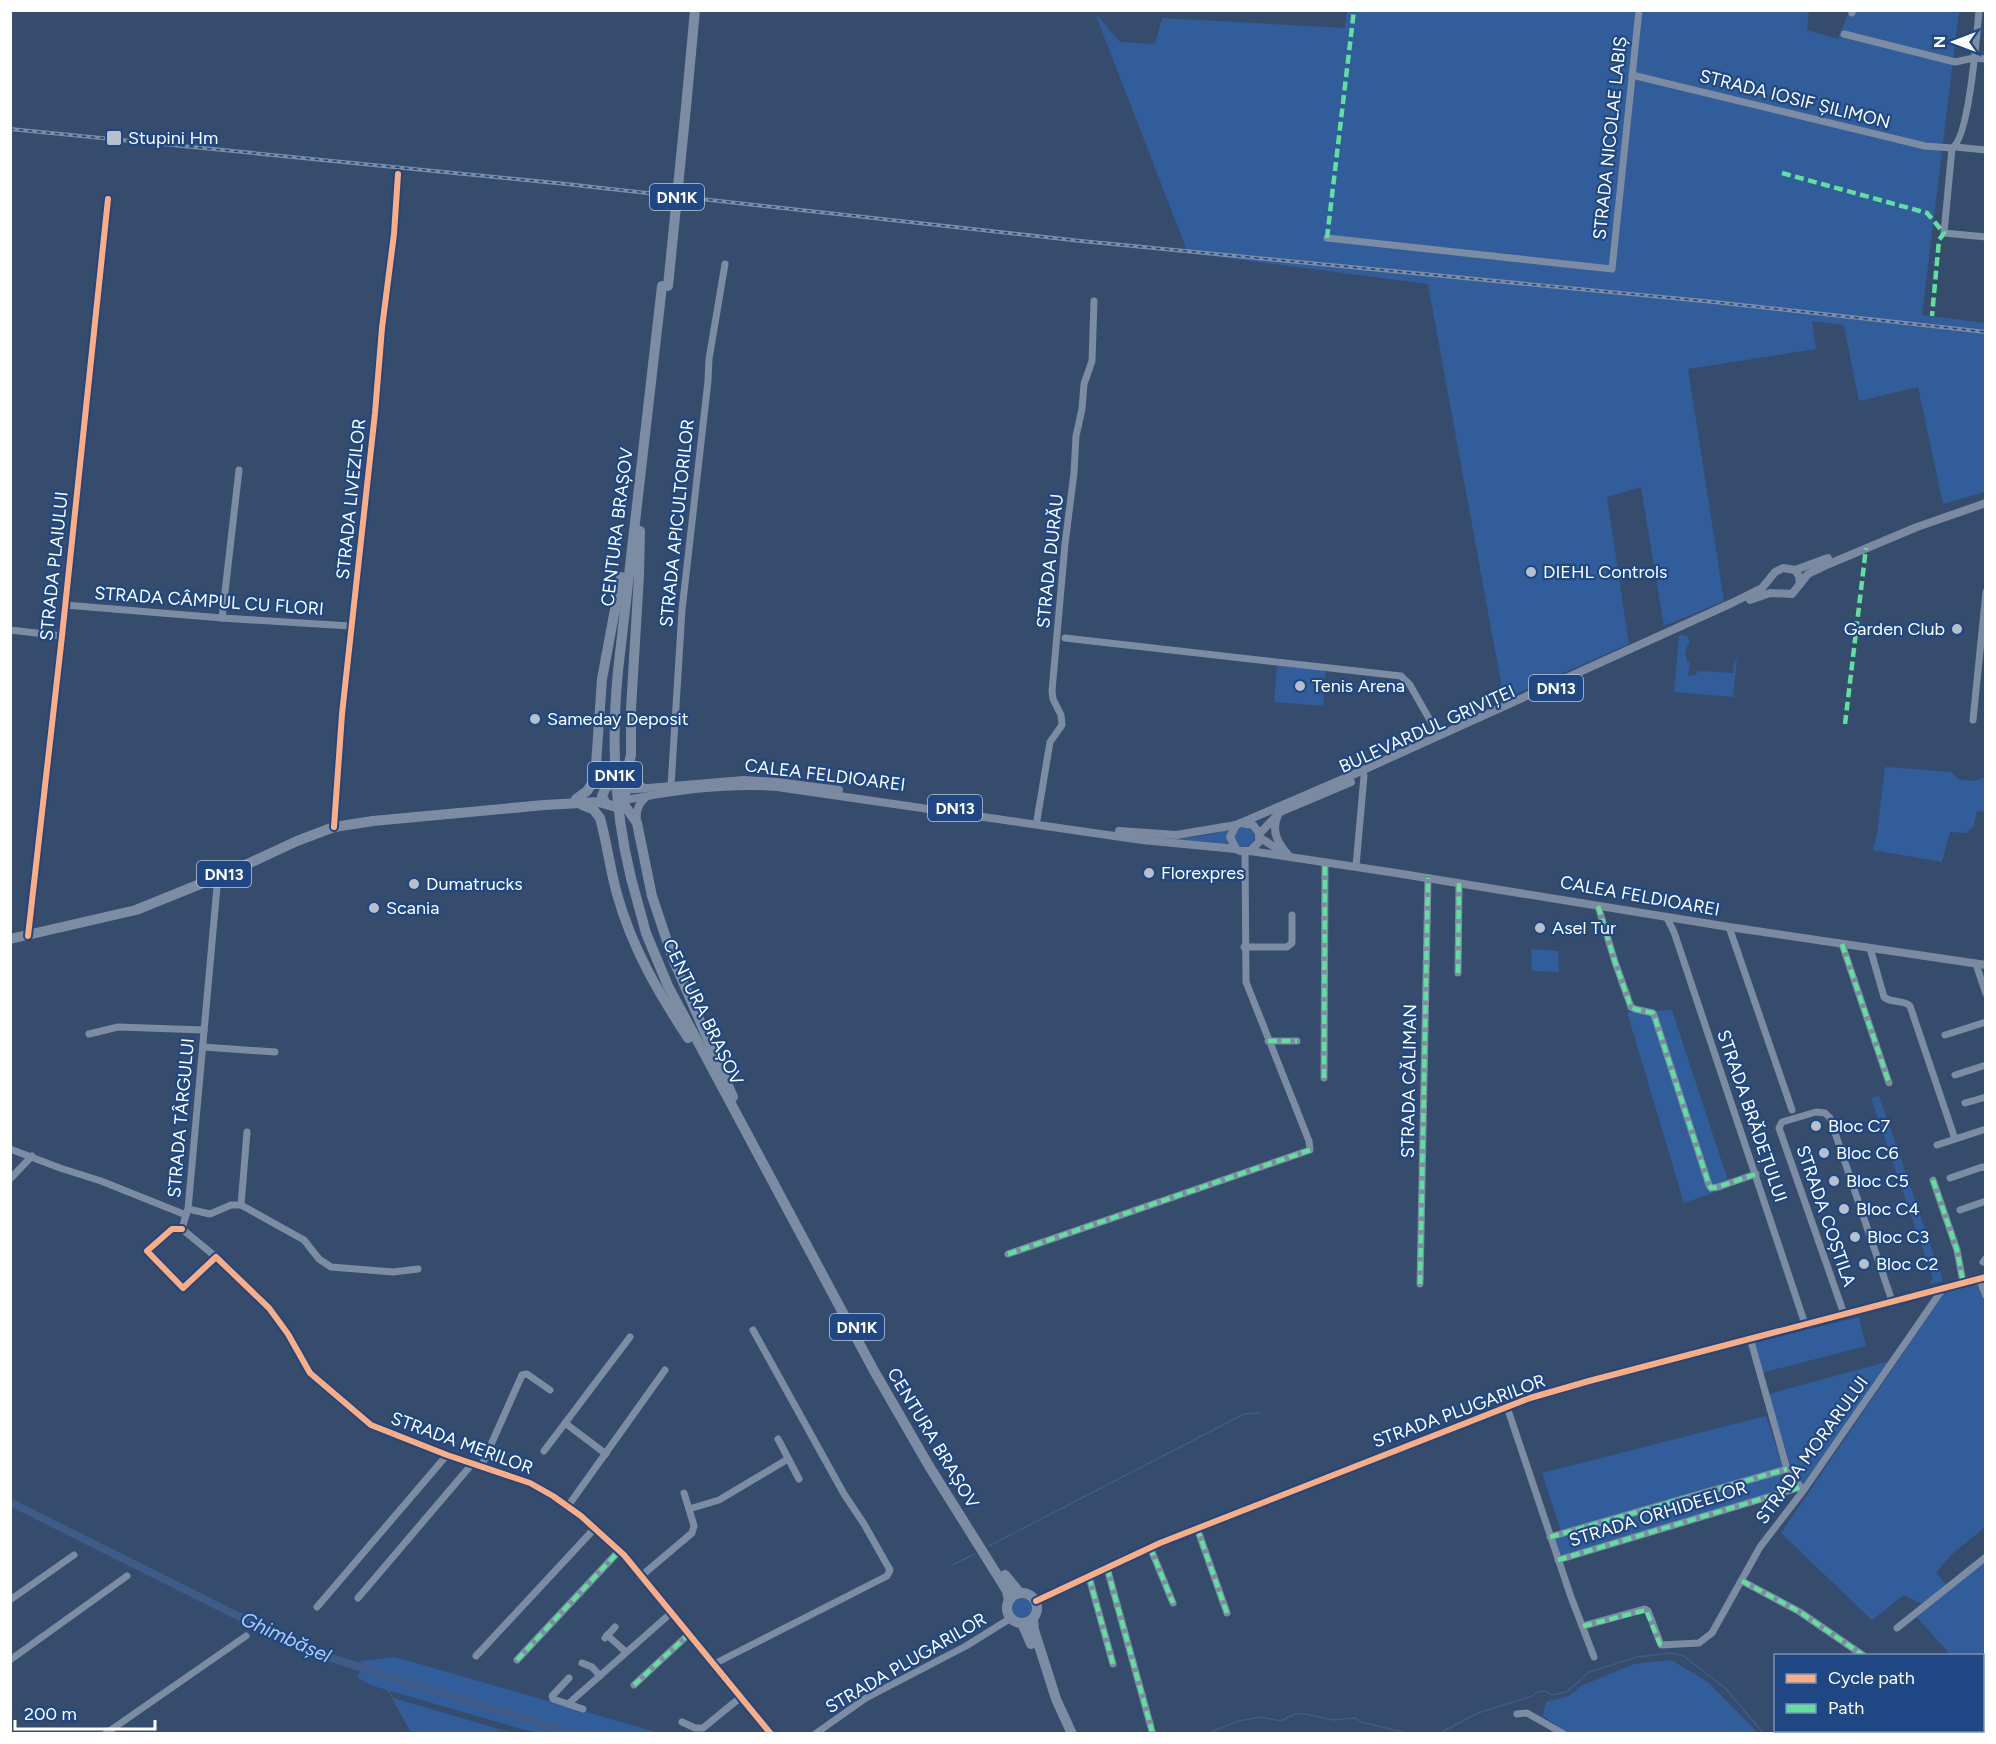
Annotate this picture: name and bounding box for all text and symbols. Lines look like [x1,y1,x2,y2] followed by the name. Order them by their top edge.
[1924,12,1984,72] north arrow
[1588,35,1632,241] street label: STRADA NICOLAE LABIȘ
[1930,36,1949,48] text: N
[1697,65,1893,133] street label: STRADA IOSIF ȘILIMON
[128,127,218,149] place label: Stupini Hm
[105,129,123,147] marker: Stupini Hm
[650,184,704,210] road number: DN1K
[332,418,370,580] street label: STRADA LIVEZILOR
[655,418,699,628] street label: STRADA APICULTORILOR
[596,446,638,608] street label: CENTURA BRAȘOV
[35,490,73,642] street label: STRADA PLAIULUI
[1032,493,1068,629] street label: STRADA DURĂU
[1543,561,1667,583] place label: DIEHL Controls
[1524,565,1538,579] marker: DIEHL Controls
[94,582,324,620] street label: STRADA CÂMPUL CU FLORI
[1844,618,1945,640] place label: Garden Club
[1950,622,1964,636] marker: Garden Club
[1312,675,1405,697] place label: Tenis Arena
[1529,675,1583,701] road number: DN13
[1293,679,1307,693] marker: Tenis Arena
[1336,680,1518,778] street label: BULEVARDUL GRIVIȚEI
[547,708,689,730] place label: Sameday Deposit
[528,712,542,726] marker: Sameday Deposit
[743,754,907,796] street label: CALEA FELDIOAREI
[588,762,642,788] road number: DN1K
[928,795,982,821] road number: DN13
[197,861,251,887] road number: DN13
[1161,862,1244,884] place label: Florexpres
[1142,866,1156,880] marker: Florexpres
[1558,871,1722,921] street label: CALEA FELDIOAREI
[426,873,523,895] place label: Dumatrucks
[407,877,421,891] marker: Dumatrucks
[386,897,439,919] place label: Scania
[367,901,381,915] marker: Scania
[1552,917,1616,939] place label: Asel Tur
[1533,921,1547,935] marker: Asel Tur
[658,935,748,1089] street label: CENTURA BRAȘOV
[1397,1004,1421,1158] street label: STRADA CĂLIMAN
[1712,1027,1792,1205] street label: STRADA BRĂDEȚULUI
[163,1037,199,1199] street label: STRADA TÂRGULUI
[1828,1115,1891,1137] place label: Bloc C7
[1809,1119,1823,1133] marker: Bloc C7
[1836,1142,1899,1164] place label: Bloc C6
[1792,1143,1860,1289] street label: STRADA COȘTILA
[1817,1146,1831,1160] marker: Bloc C6
[1846,1170,1909,1192] place label: Bloc C5
[1827,1174,1841,1188] marker: Bloc C5
[1856,1198,1920,1220] place label: Bloc C4
[1837,1202,1851,1216] marker: Bloc C4
[1867,1226,1929,1248] place label: Bloc C3
[1848,1230,1862,1244] marker: Bloc C3
[1876,1253,1939,1275] place label: Bloc C2
[1857,1257,1871,1271] marker: Bloc C2
[830,1314,884,1340] road number: DN1K
[882,1364,984,1513] street label: CENTURA BRAȘOV
[1370,1370,1548,1452] street label: STRADA PLUGARILOR
[1751,1372,1873,1528] street label: STRADA MORARULUI
[388,1407,536,1479] street label: STRADA MERILOR
[1566,1476,1750,1552] street label: STRADA ORHIDEELOR
[237,1606,335,1668] water label: Ghimbășel
[822,1608,990,1718] street label: STRADA PLUGARILOR
[1774,1654,1984,1732] legend
[1828,1667,1915,1689] text: Cycle path
[15,1693,154,1731] scale bar
[1828,1697,1864,1719] text: Path
[24,1703,77,1725] text: 200 m

